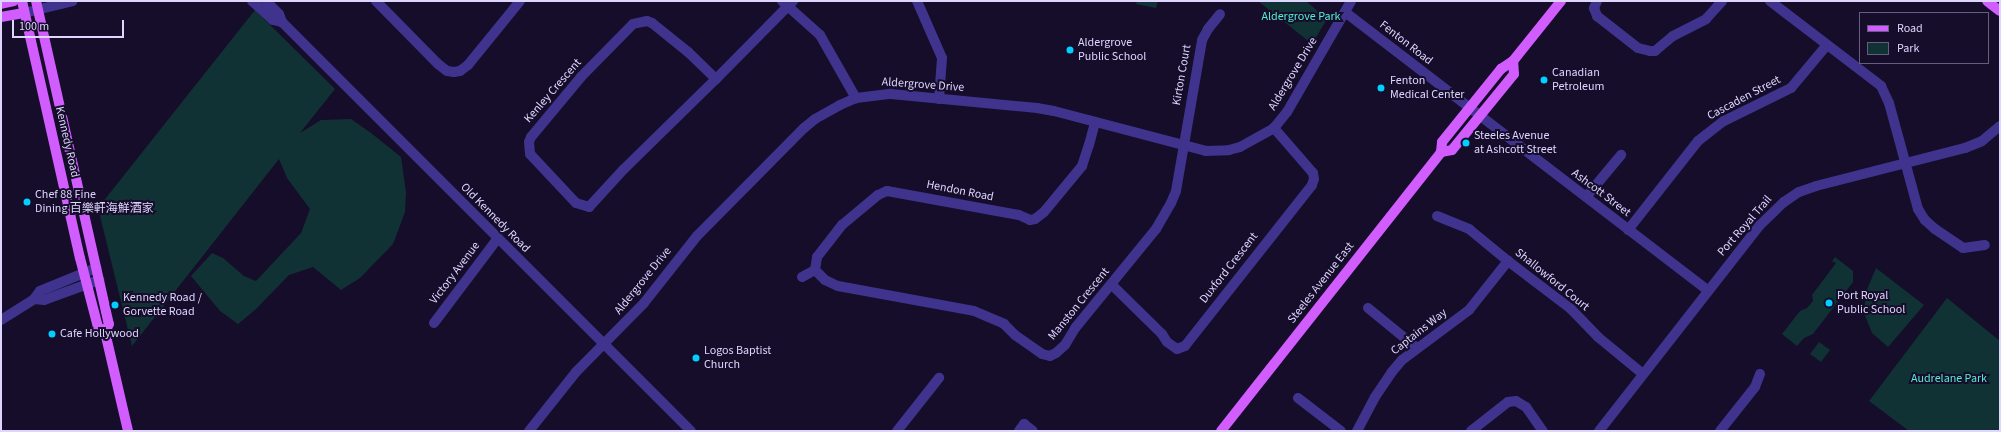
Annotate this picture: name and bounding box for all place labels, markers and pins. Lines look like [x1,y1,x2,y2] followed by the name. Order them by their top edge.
[1078,36,1146,64] place label: Aldergrove Public School
[1065,45,1075,55] marker: Aldergrove Public School
[1552,66,1604,94] place label: Canadian Petroleum
[1390,74,1465,102] place label: Fenton Medical Center
[1539,75,1549,85] marker: Canadian Petroleum
[1375,82,1387,94] marker: Fenton Medical Center
[1474,129,1557,157] place label: Steeles Avenue at Ashcott Street
[1461,138,1471,148] marker: Steeles Avenue at Ashcott Street
[35,188,154,216] place label: Chef 88 Fine Dining 百樂軒海鮮酒家
[22,197,32,207] marker: Chef 88 Fine Dining 百樂軒海鮮酒家
[1837,289,1905,317] place label: Port Royal Public School
[123,291,202,319] place label: Kennedy Road / Gorvette Road
[1824,298,1834,308] marker: Port Royal Public School
[110,300,120,310] marker: Kennedy Road / Gorvette Road
[60,327,139,341] place label: Cafe Hollywood
[47,329,57,339] marker: Cafe Hollywood
[704,344,771,372] place label: Logos Baptist Church
[691,353,701,363] marker: Logos Baptist Church

